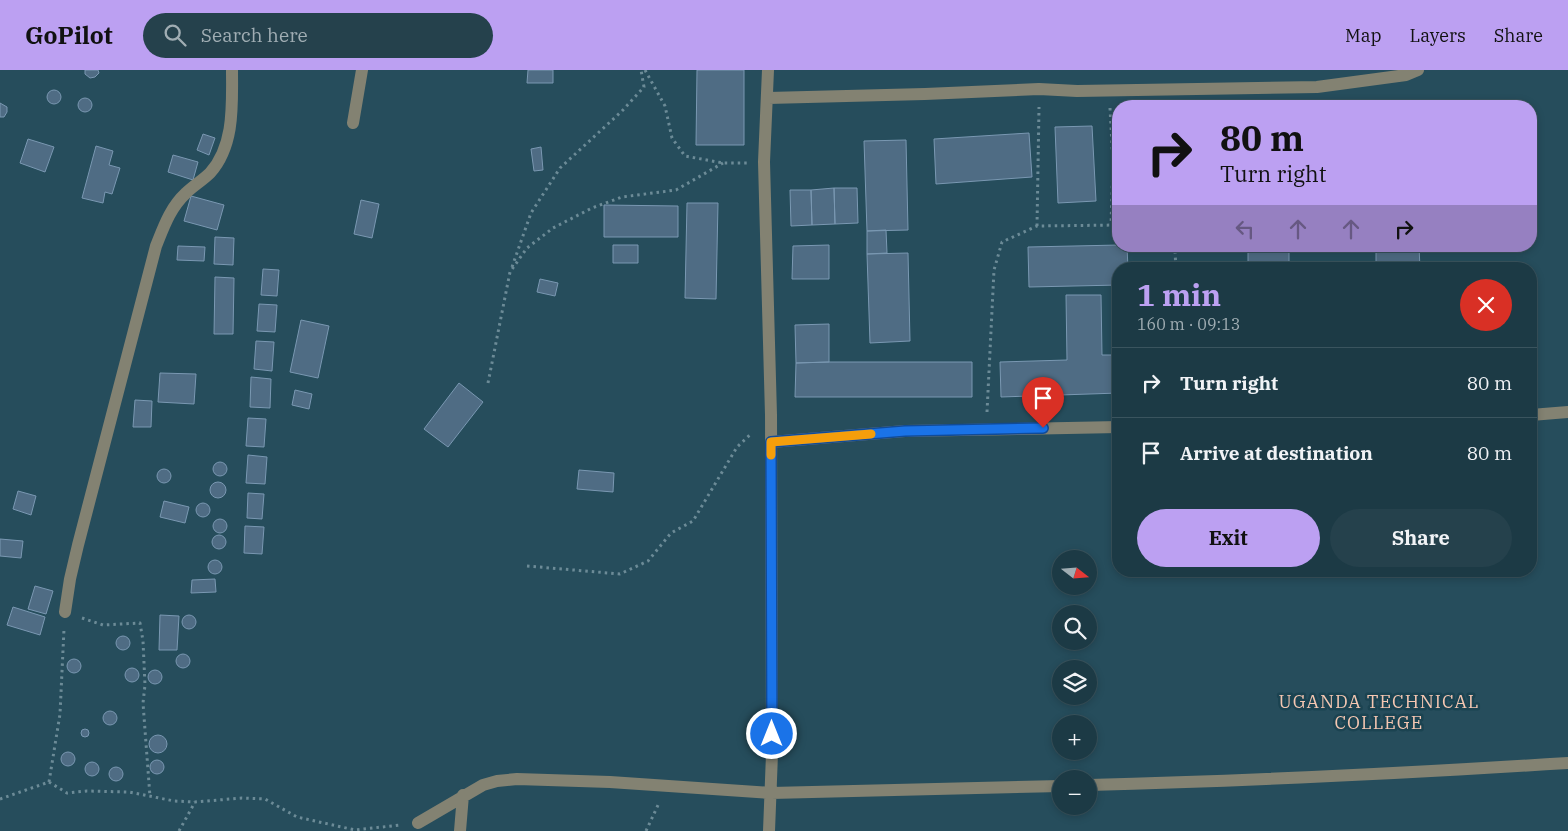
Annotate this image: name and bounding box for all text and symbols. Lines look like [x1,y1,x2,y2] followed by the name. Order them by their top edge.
[143,13,493,58] search box
[25,19,113,51] text: GoPilot
[161,21,189,49] icon: search
[201,23,308,47] text: Search here
[1345,24,1382,47] text: Map
[1410,24,1466,47] text: Layers
[1494,24,1543,47] text: Share
[1220,115,1304,161] text: 80 m
[1137,120,1202,185] icon: right
[1220,159,1327,188] text: Turn right
[1231,215,1259,243] icon: left
[1284,215,1312,243] icon: ahead
[1337,215,1365,243] icon: ahead
[1390,215,1418,243] icon: right
[1137,275,1221,314] text: 1 min
[1460,279,1512,331] button: close
[1137,314,1240,334] text: 160 m · 09:13
[1137,369,1165,397] icon: right
[1180,371,1278,395] text: Turn right
[1467,371,1512,395] text: 80 m
[1022,377,1064,428] pin
[1029,384,1057,412] icon: arrive
[1137,439,1165,467] icon: arrive
[1180,441,1373,465] text: Arrive at destination
[1467,441,1512,465] text: 80 m
[1137,509,1320,567] button: Exit
[1330,509,1512,567] button: Share
[1052,550,1098,595] north arrow
[1052,550,1097,815] map controls
[1052,605,1097,650] button: search
[1052,660,1097,705] button: layers
[1279,690,1479,734] district label: UGANDA TECHNICAL COLLEGE
[745,707,797,759] position arrow
[1052,715,1097,760] button: +
[1052,770,1097,815] button: −

